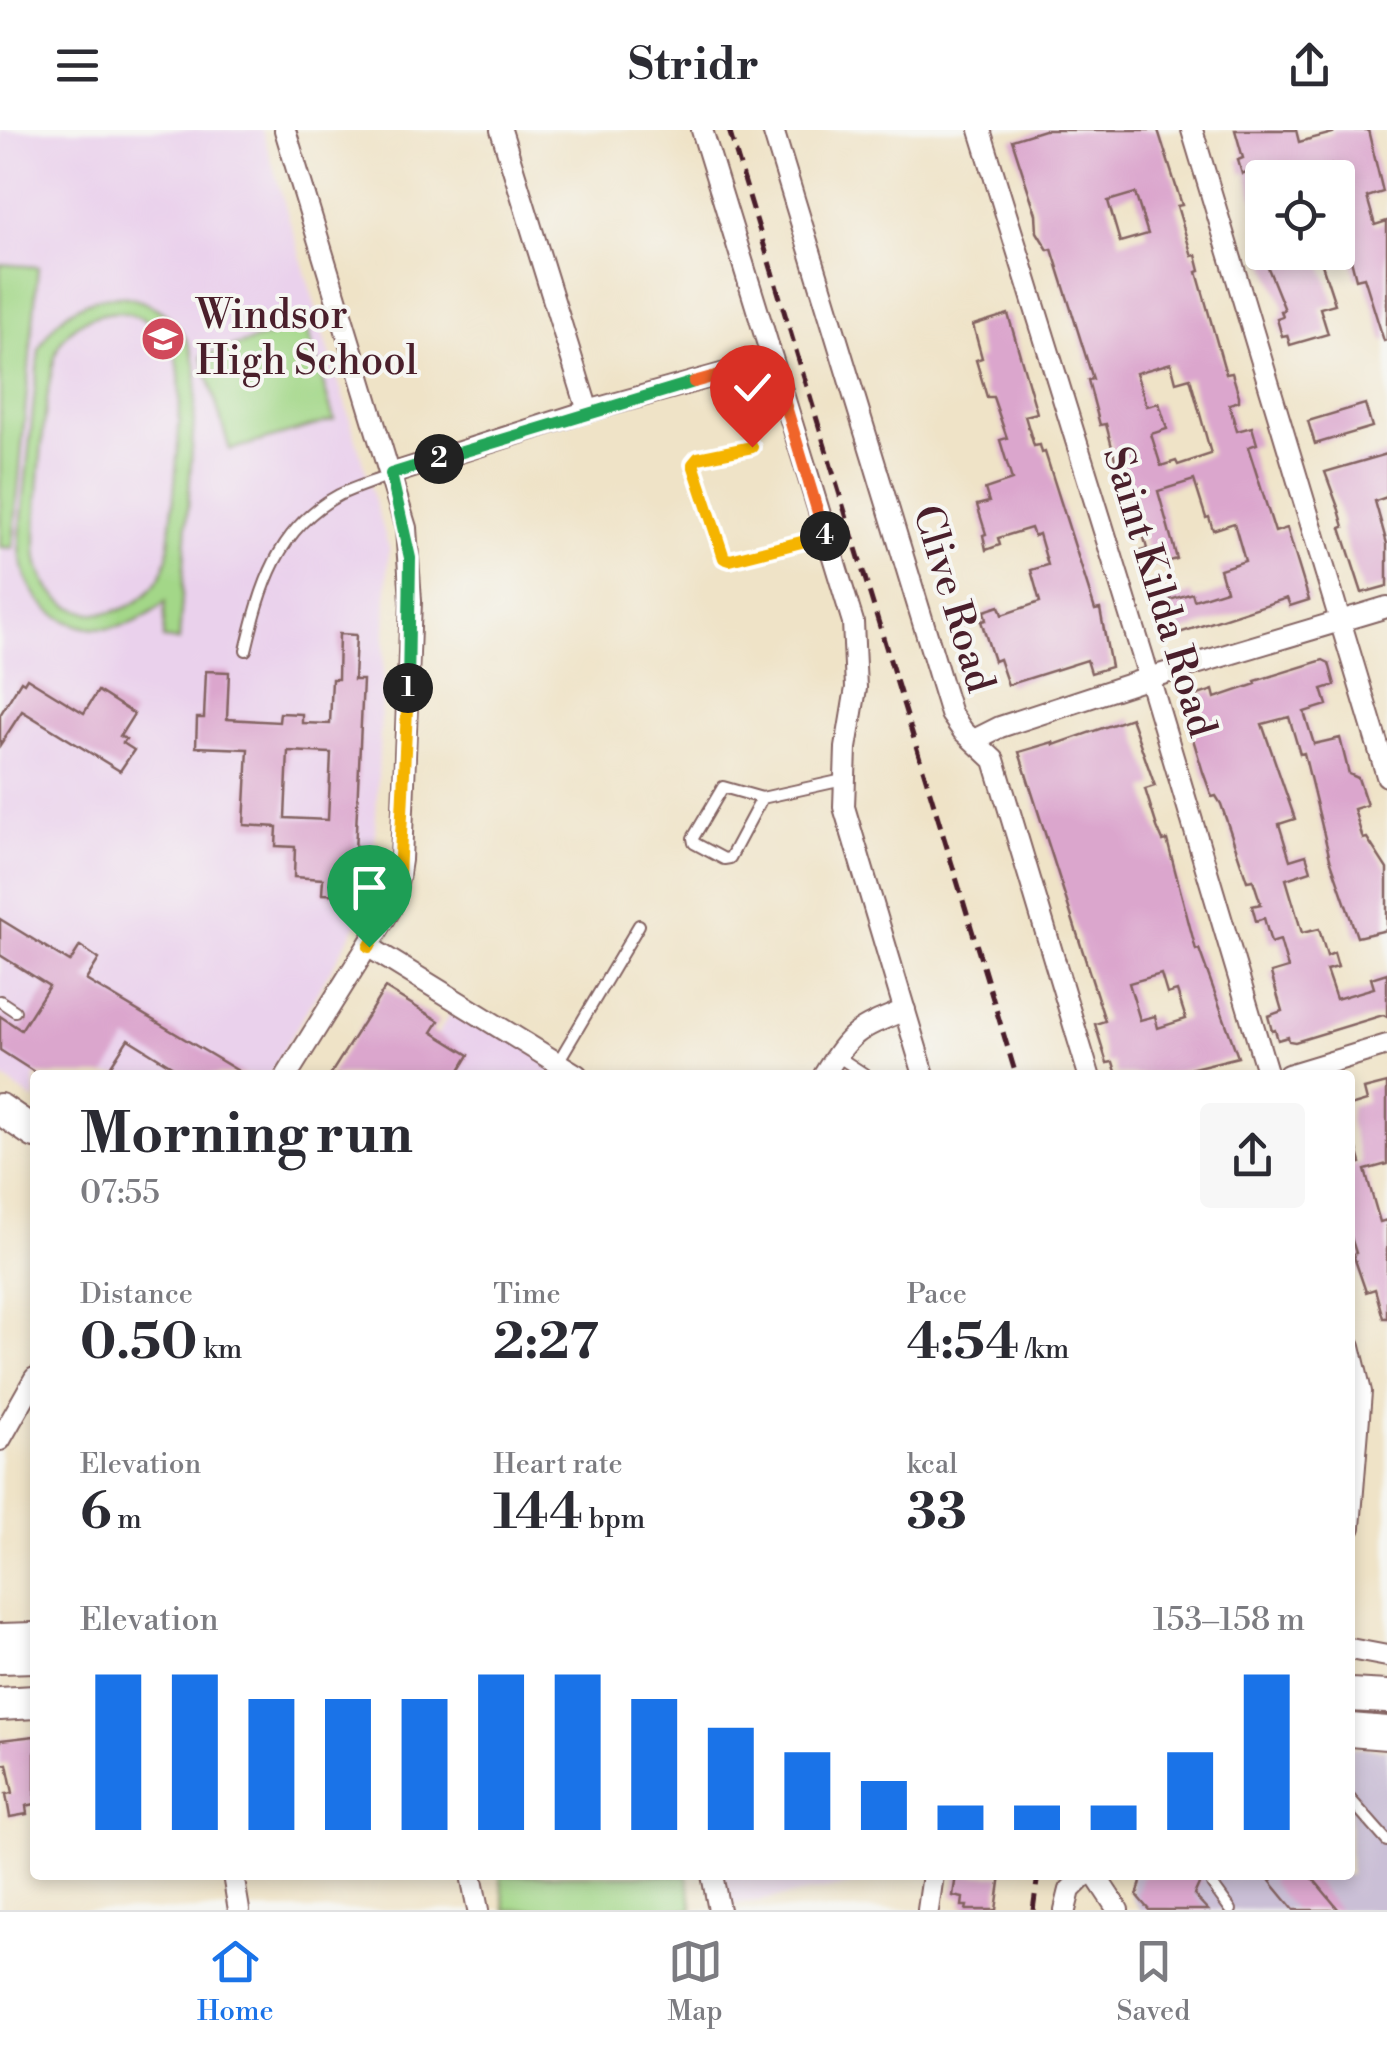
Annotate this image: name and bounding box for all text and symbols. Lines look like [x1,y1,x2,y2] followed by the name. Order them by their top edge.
[628,37,759,94] text: Stridr
[50,38,105,93] icon: menu
[1282,38,1337,93] icon: share
[1245,160,1355,270] map controls
[1245,160,1355,270] button: locate
[194,291,418,388] place label: Windsor High School
[140,316,186,362] school or university icon: Windsor High School
[710,345,795,448] pin
[725,360,780,415] icon: check
[414,434,464,484] pin: 2
[430,441,448,476] text: 2
[1091,441,1227,743] street label: Saint Kilda Road
[901,499,1005,699] street label: Clive Road
[800,511,850,561] pin: 4
[816,518,834,553] text: 4
[383,663,433,713] pin: 1
[401,670,415,705] text: 1
[327,845,412,948] pin
[342,860,397,915] icon: arrive
[80,1101,413,1170] text: Morning run
[1200,1103,1305,1208] button: share
[80,1173,160,1213] text: 07:55
[80,1277,193,1312] text: Distance
[493,1277,561,1312] text: Time
[907,1277,967,1312] text: Pace
[80,1312,197,1374] text: 0.50
[493,1312,599,1374] text: 2:27
[907,1312,1019,1374] text: 4:54
[197,1332,242,1367] text: km
[1019,1332,1069,1367] text: /km
[80,1447,201,1482] text: Elevation
[493,1447,623,1482] text: Heart rate
[907,1447,957,1482] text: kcal
[80,1482,112,1544] text: 6
[493,1482,583,1544] text: 144
[907,1482,967,1544] text: 33
[112,1502,142,1537] text: m
[583,1502,645,1537] text: bpm
[80,1600,219,1640] text: Elevation
[1153,1600,1305,1640] text: 153–158 m
[197,1934,274,2029] tab: Home
[668,1934,723,2029] tab: Map
[1117,1934,1190,2029] tab: Saved

